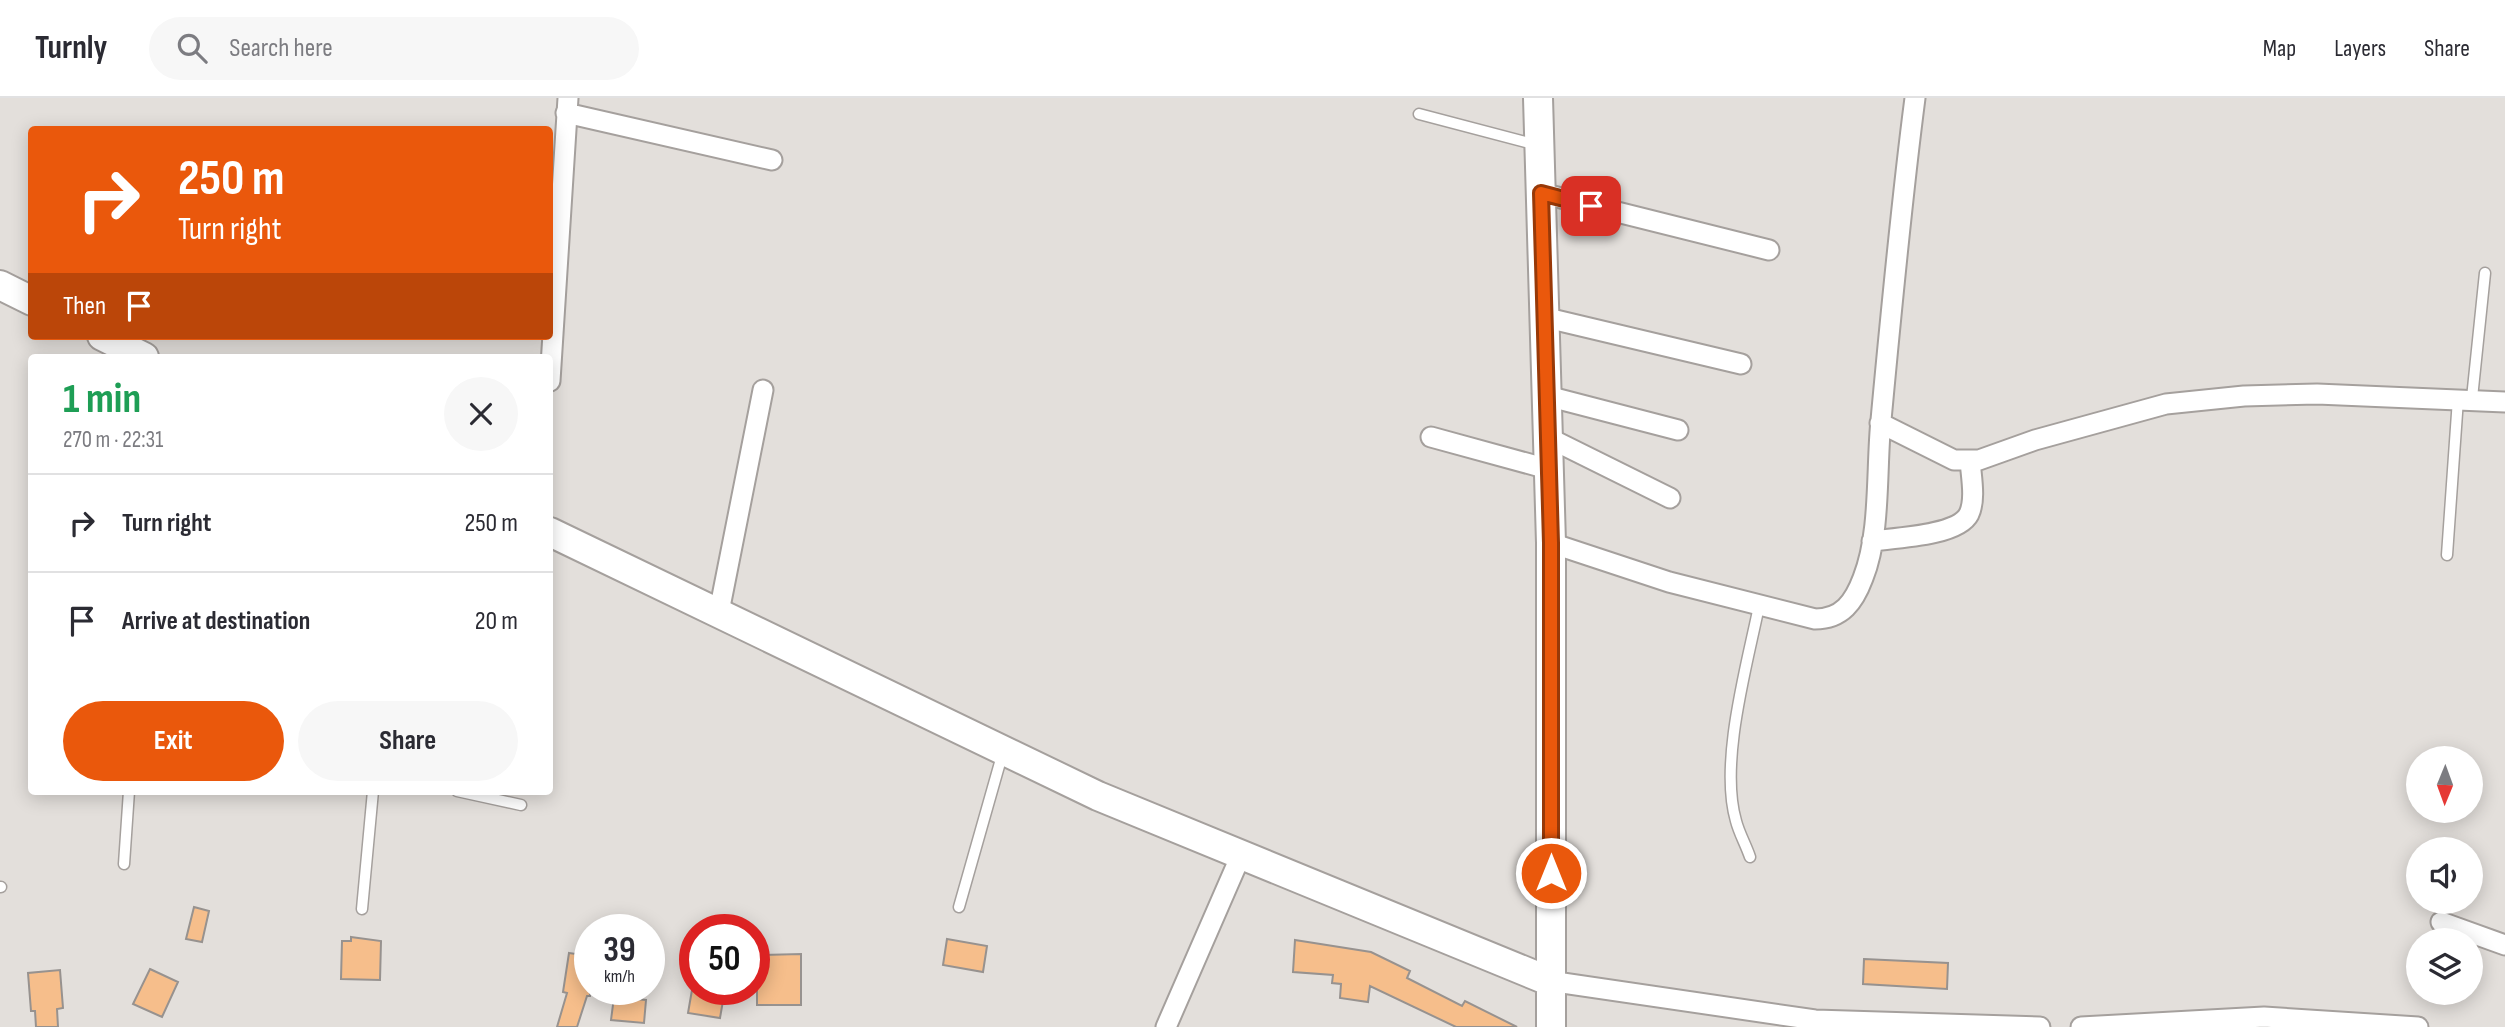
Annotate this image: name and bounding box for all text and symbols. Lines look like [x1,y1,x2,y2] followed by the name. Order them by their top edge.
[149,17,639,80] search box
[35,28,107,68] text: Turnly
[173,29,211,67] icon: search
[229,33,333,64] text: Search here
[2263,34,2296,63] text: Map
[2334,34,2386,63] text: Layers
[2424,34,2470,63] text: Share
[178,150,284,209] text: 250 m
[63,154,154,245] icon: right
[1561,176,1621,236] pin
[1572,187,1610,225] icon: arrive
[178,210,282,249] text: Turn right
[120,287,158,325] icon: arrive
[63,291,106,322] text: Then
[63,374,141,425] text: 1 min
[444,377,518,451] button: close
[63,426,163,454] text: 270 m · 22:31
[63,504,101,542] icon: right
[122,508,211,539] text: Turn right
[464,508,518,539] text: 250 m
[63,602,101,640] icon: arrive
[122,606,310,637] text: Arrive at destination
[475,606,518,637] text: 20 m
[63,701,284,781] button: Exit
[298,701,518,781] button: Share
[2406,746,2483,822] north arrow
[2406,746,2483,1005] map controls
[1514,836,1588,910] position arrow
[2406,837,2483,914] button: sound
[679,914,770,1005] speed limit sign: 50
[2406,928,2483,1005] button: layers
[603,929,636,972] text: 39
[604,966,635,987] text: km/h

